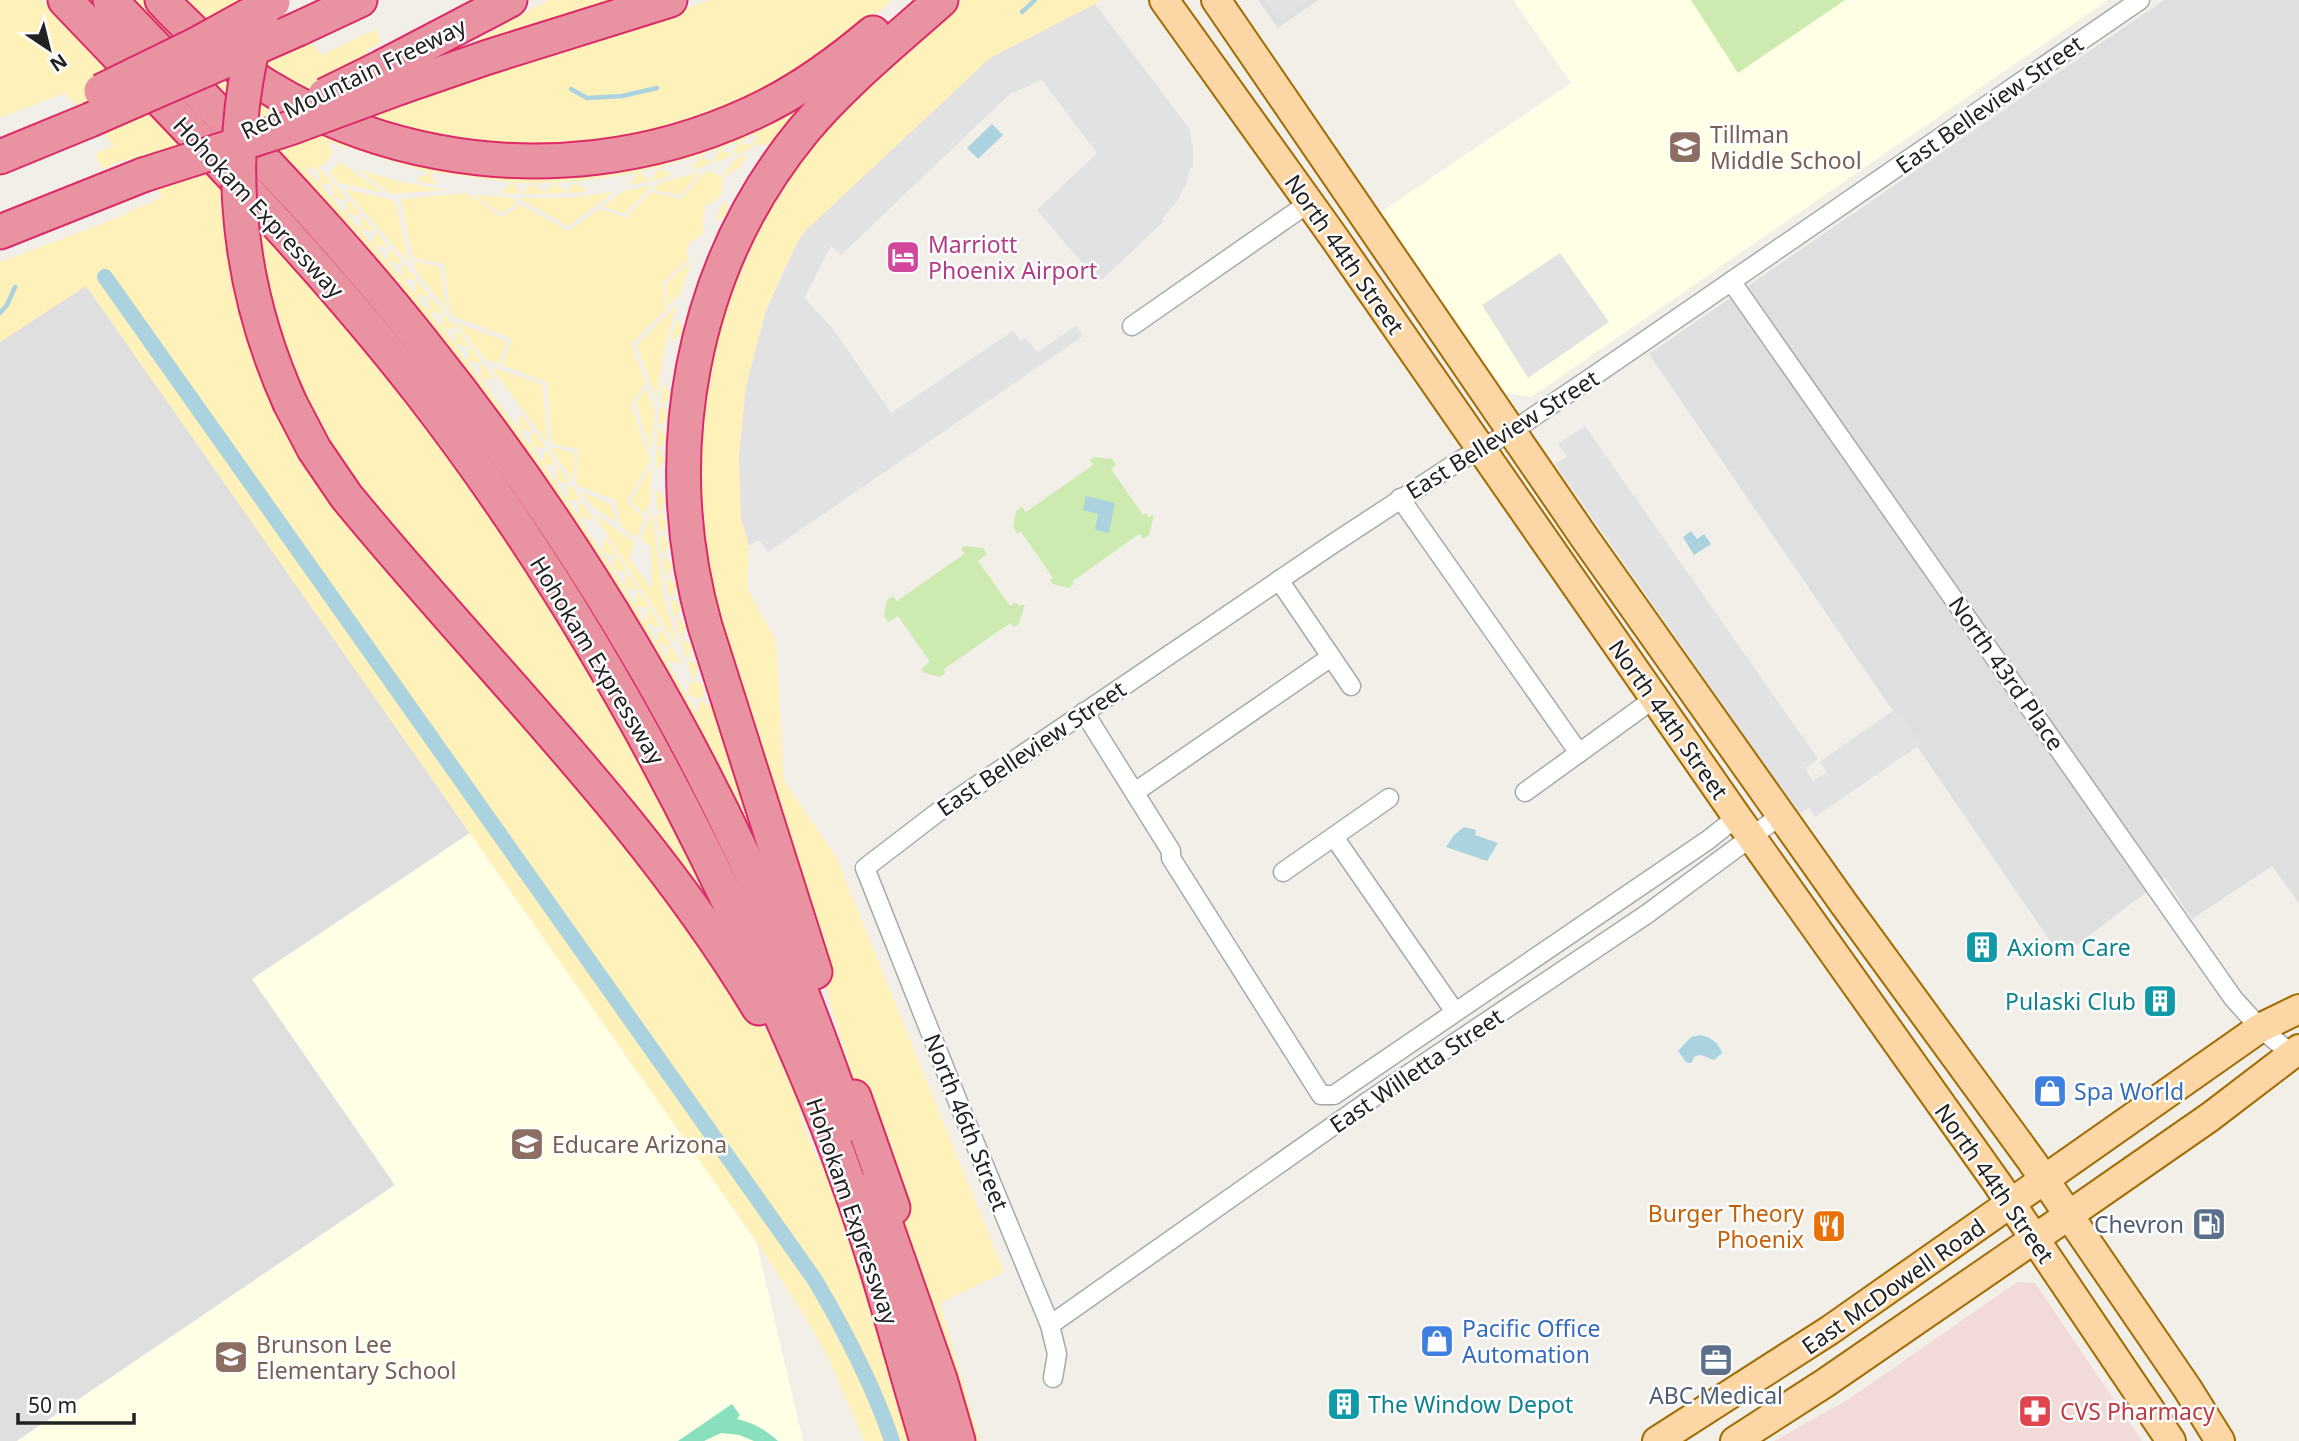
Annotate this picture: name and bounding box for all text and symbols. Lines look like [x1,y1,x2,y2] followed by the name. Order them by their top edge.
[235,9,471,147] street label: Red Mountain Freeway
[14,14,84,84] north arrow
[1889,27,2089,181] street label: East Belleview Street
[45,48,73,78] text: N
[166,109,352,305] street label: Hohokam Expressway
[1710,118,1862,176] place label: Tillman Middle School
[1666,128,1704,166] school or university icon: Tillman Middle School
[1278,168,1412,340] street label: North 44th Street
[928,228,1097,286] place label: Marriott Phoenix Airport
[884,238,922,276] hotel icon: Marriott Phoenix Airport
[1400,362,1604,506] street label: East Belleview Street
[523,550,673,770] street label: Hohokam Expressway
[1942,589,2072,757] street label: North 43rd Place
[1602,633,1736,805] street label: North 44th Street
[930,673,1132,823] street label: East Belleview Street
[1963,928,2001,966] building icon: Axiom Care
[2007,931,2131,963] place label: Axiom Care
[2141,982,2179,1020] building icon: Pulaski Club
[2005,985,2136,1017] place label: Pulaski Club
[1323,1000,1509,1140] street label: East Willetta Street
[917,1029,1017,1215] street label: North 46th Street
[2031,1072,2069,1110] shop icon: Spa World
[2074,1075,2184,1107] place label: Spa World
[799,1093,907,1329] street label: Hohokam Expressway
[1928,1097,2062,1269] street label: North 44th Street
[508,1125,546,1163] school or university icon: Educare Arizona
[552,1128,727,1160] place label: Educare Arizona
[1648,1197,1804,1255] place label: Burger Theory Phoenix
[2190,1205,2228,1243] fuel station icon: Chevron
[1810,1207,1848,1245] restaurant icon: Burger Theory Phoenix
[2094,1208,2184,1240] place label: Chevron
[1795,1211,1991,1361] street label: East McDowell Road
[1462,1312,1600,1370] place label: Pacific Office Automation
[1418,1322,1456,1360] shop icon: Pacific Office Automation
[256,1328,456,1386] place label: Brunson Lee Elementary School
[212,1338,250,1376] school or university icon: Brunson Lee Elementary School
[1697,1341,1735,1379] office icon: ABC Medical
[1649,1379,1783,1411] place label: ABC Medical
[18,1382,133,1426] scale bar
[1325,1385,1363,1423] building icon: The Window Depot
[1368,1388,1573,1420] place label: The Window Depot
[28,1391,77,1419] text: 50 m
[2016,1392,2054,1430] pharmacy icon: CVS Pharmacy
[2060,1395,2215,1427] place label: CVS Pharmacy

